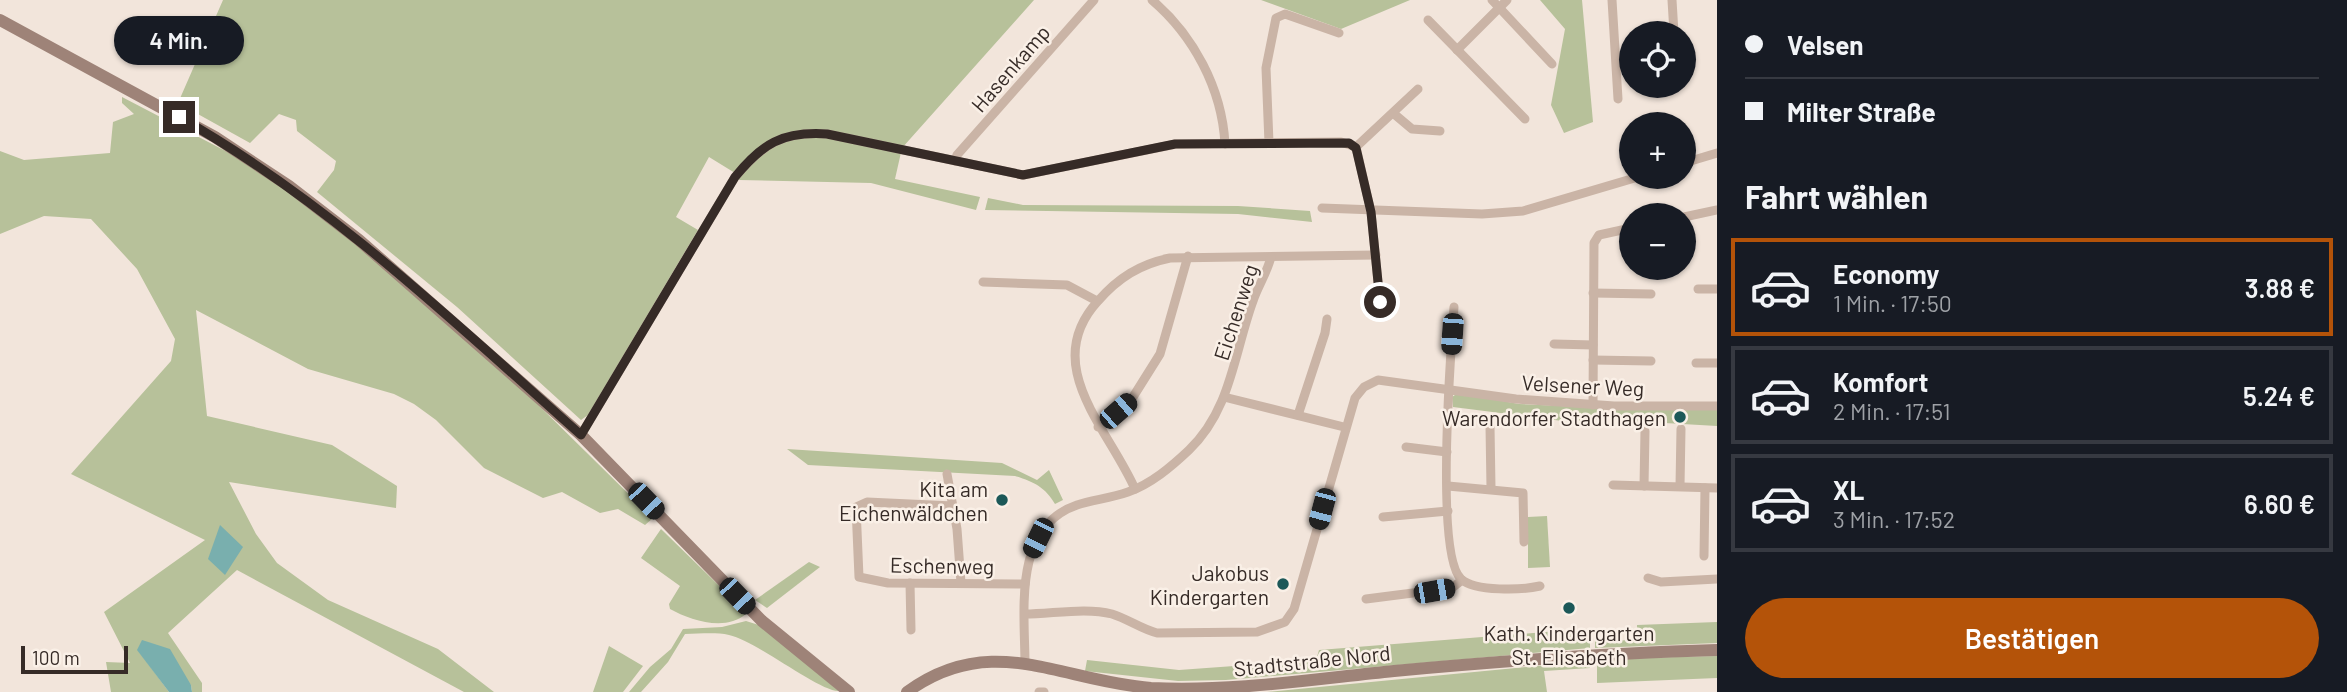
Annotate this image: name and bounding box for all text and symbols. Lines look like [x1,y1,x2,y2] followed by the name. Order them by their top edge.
[114,16,244,64] callout: 4 Min.
[965,19,1055,117] street label: Hasenkamp
[1619,21,1696,280] map controls
[1619,21,1696,98] button: locate
[150,26,208,54] text: 4 Min.
[1787,29,1864,60] text: Velsen
[1787,96,1936,127] text: Milter Straße
[163,101,195,133] route end
[1619,112,1696,189] button: +
[1745,177,1928,215] text: Fahrt wählen
[1619,203,1696,280] button: −
[1749,256,1812,319] icon: car
[1833,258,1939,289] text: Economy
[1208,261,1262,363] street label: Eichenweg
[2245,272,2315,303] text: 3.88 €
[1364,286,1396,318] route start
[1833,289,1952,317] text: 1 Min. · 17:50
[1441,312,1464,356] car
[1749,364,1812,427] icon: car
[1833,366,1928,397] text: Komfort
[1521,369,1645,401] street label: Velsener Weg
[2243,380,2315,411] text: 5.24 €
[1096,389,1141,433] car
[1833,397,1951,425] text: 2 Min. · 17:51
[1442,405,1666,430] place label: Warendorfer Stadthagen
[1672,409,1688,425] marker: Warendorfer Stadthagen
[1749,472,1812,535] icon: car
[1833,474,1864,505] text: XL
[839,476,988,525] place label: Kita am Eichenwäldchen
[624,479,669,523] car
[1307,486,1338,532] car
[2244,488,2315,519] text: 6.60 €
[994,492,1010,508] marker: Kita am Eichenwäldchen
[1833,505,1955,533] text: 3 Min. · 17:52
[1020,515,1057,561] car
[890,552,994,578] street label: Eschenweg
[1150,560,1269,609] place label: Jakobus Kindergarten
[715,574,760,618] car
[1275,576,1291,592] marker: Jakobus Kindergarten
[1412,577,1457,605] car
[1745,598,2319,678] button: Bestätigen
[1561,600,1577,616] marker: Kath. Kindergarten St. Elisabeth
[1483,620,1655,669] place label: Kath. Kindergarten St. Elisabeth
[1232,639,1392,681] street label: Stadtstraße Nord
[21,643,128,675] scale bar
[32,646,80,669] text: 100 m

